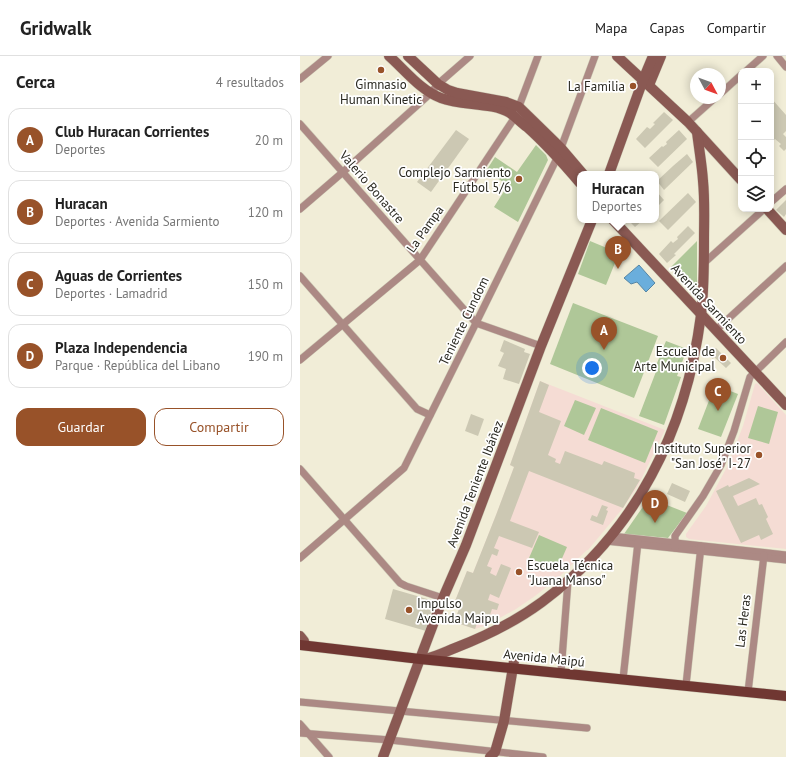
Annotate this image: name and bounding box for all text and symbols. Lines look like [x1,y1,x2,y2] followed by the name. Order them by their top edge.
[20,16,92,40] text: Gridwalk
[595,19,628,37] text: Mapa
[650,19,685,37] text: Capas
[707,19,766,37] text: Compartir
[376,65,386,75] marker: Gimnasio Human Kinetic
[690,68,726,104] north arrow
[738,68,774,212] map controls
[738,68,774,104] button: +
[16,71,55,93] text: Cerca
[216,74,284,91] text: 4 resultados
[340,76,422,108] place label: Gimnasio Human Kinetic
[568,78,625,95] place label: La Familia
[628,81,638,91] marker: La Familia
[738,104,774,140] button: −
[55,122,209,141] text: Club Huracan Corrientes
[26,132,34,149] text: A
[255,132,283,149] text: 20 m
[738,140,774,176] button: locate
[55,141,105,158] text: Deportes
[335,146,408,227] street label: Valerio Bonastre
[398,164,511,196] place label: Complejo Sarmiento Fútbol 5/6
[577,171,659,223] popup
[514,174,524,184] marker: Complejo Sarmiento Fútbol 5/6
[738,176,774,212] button: layers
[592,179,644,198] text: Huracan
[55,194,108,213] text: Huracan
[592,198,642,215] text: Deportes
[403,202,447,256] street label: La Pampa
[26,204,34,221] text: B
[248,204,283,221] text: 120 m
[55,213,219,230] text: Deportes · Avenida Sarmiento
[605,236,631,269] pin: B
[667,260,751,348] street label: Avenida Sarmiento
[55,266,182,285] text: Aguas de Corrientes
[435,274,493,368] street label: Teniente Cundom
[26,276,34,293] text: C
[248,276,283,293] text: 150 m
[55,285,167,302] text: Deportes · Lamadrid
[591,317,617,350] pin: A
[55,338,187,357] text: Plaza Independencia
[634,343,715,375] place label: Escuela de Arte Municipal
[26,348,34,365] text: D
[248,348,283,365] text: 190 m
[718,353,728,363] marker: Escuela de Arte Municipal
[55,357,220,374] text: Parque · República del Libano
[582,358,602,378] your location
[705,378,731,411] pin: C
[16,408,146,446] button: Guardar
[154,408,284,446] button: Compartir
[443,418,507,550] street label: Avenida Teniente Ibáñez
[654,440,752,472] place label: Instituto Superior "San José" I-27
[754,450,764,460] marker: Instituto Superior "San José" I-27
[642,490,668,523] pin: D
[527,557,613,589] place label: Escuela Técnica "Juana Manso"
[514,567,524,577] marker: Escuela Técnica "Juana Manso"
[731,593,755,649] street label: Las Heras
[417,595,499,627] place label: Impulso Avenida Maipu
[404,605,414,615] marker: Impulso Avenida Maipu
[503,645,585,671] street label: Avenida Maipú

